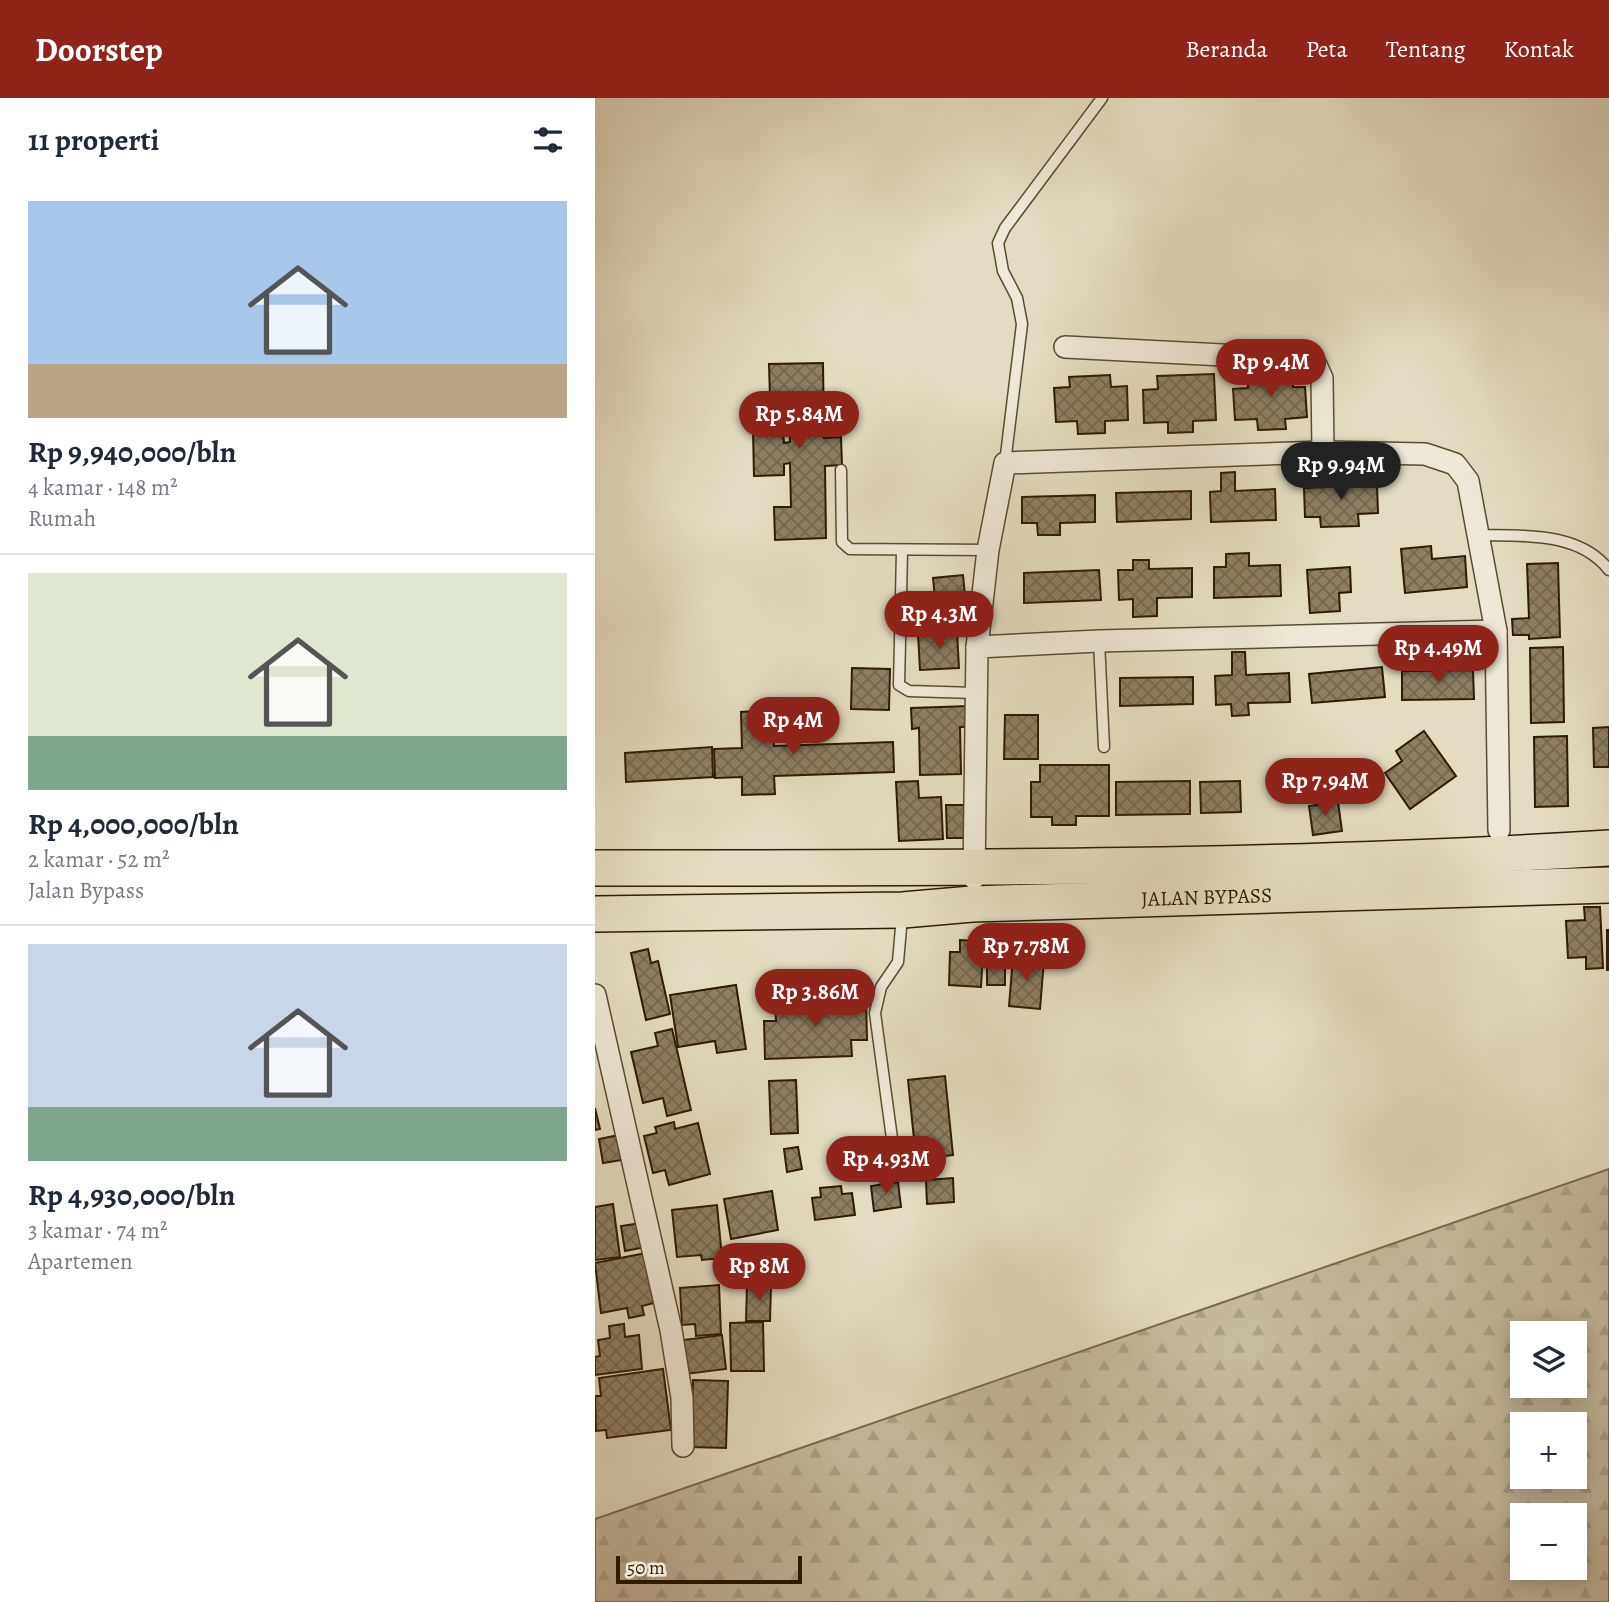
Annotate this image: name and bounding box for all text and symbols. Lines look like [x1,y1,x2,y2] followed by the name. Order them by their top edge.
[35,27,163,72] text: Doorstep
[1185,33,1268,65] text: Beranda
[1306,33,1348,65] text: Peta
[1386,33,1466,65] text: Tentang
[1504,33,1574,65] text: Kontak
[28,120,159,160] text: 11 properti
[529,121,567,159] icon: filters
[235,247,361,373] icon: home
[1206,340,1336,399] pin: Rp 9.4M
[1232,346,1310,377] text: Rp 9.4M
[727,392,871,451] pin: Rp 5.84M
[755,398,843,429] text: Rp 5.84M
[28,432,236,472] text: Rp 9,940,000/bln
[1269,442,1413,502] pin: Rp 9.94M
[1297,449,1385,480] text: Rp 9.94M
[28,472,178,503] text: 4 kamar · 148 m²
[28,503,96,534] text: Rumah
[874,592,1004,651] pin: Rp 4.3M
[900,598,978,629] text: Rp 4.3M
[235,619,361,745] icon: home
[1366,626,1510,685] pin: Rp 4.49M
[1394,632,1482,663] text: Rp 4.49M
[744,698,842,757] pin: Rp 4M
[763,704,823,735] text: Rp 4M
[1253,758,1397,818] pin: Rp 7.94M
[1281,765,1369,796] text: Rp 7.94M
[28,804,239,844] text: Rp 4,000,000/bln
[28,844,170,875] text: 2 kamar · 52 m²
[28,875,144,906] text: Jalan Bypass
[1141,881,1273,913] street label: JALAN BYPASS
[954,924,1098,983] pin: Rp 7.78M
[983,930,1070,961] text: Rp 7.78M
[743,970,887,1029] pin: Rp 3.86M
[771,976,859,1007] text: Rp 3.86M
[235,990,361,1116] icon: home
[814,1136,958,1196] pin: Rp 4.93M
[842,1143,930,1174] text: Rp 4.93M
[28,1175,235,1215] text: Rp 4,930,000/bln
[28,1215,167,1246] text: 3 kamar · 74 m²
[710,1244,808,1303] pin: Rp 8M
[28,1246,133,1277] text: Apartemen
[728,1250,790,1281] text: Rp 8M
[1510,1321,1587,1580] map controls
[1510,1321,1587,1398] button: layers
[1510,1412,1587,1489] button: +
[1510,1503,1587,1580] button: −
[616,1553,801,1585] scale bar
[627,1555,665,1581] text: 50 m

